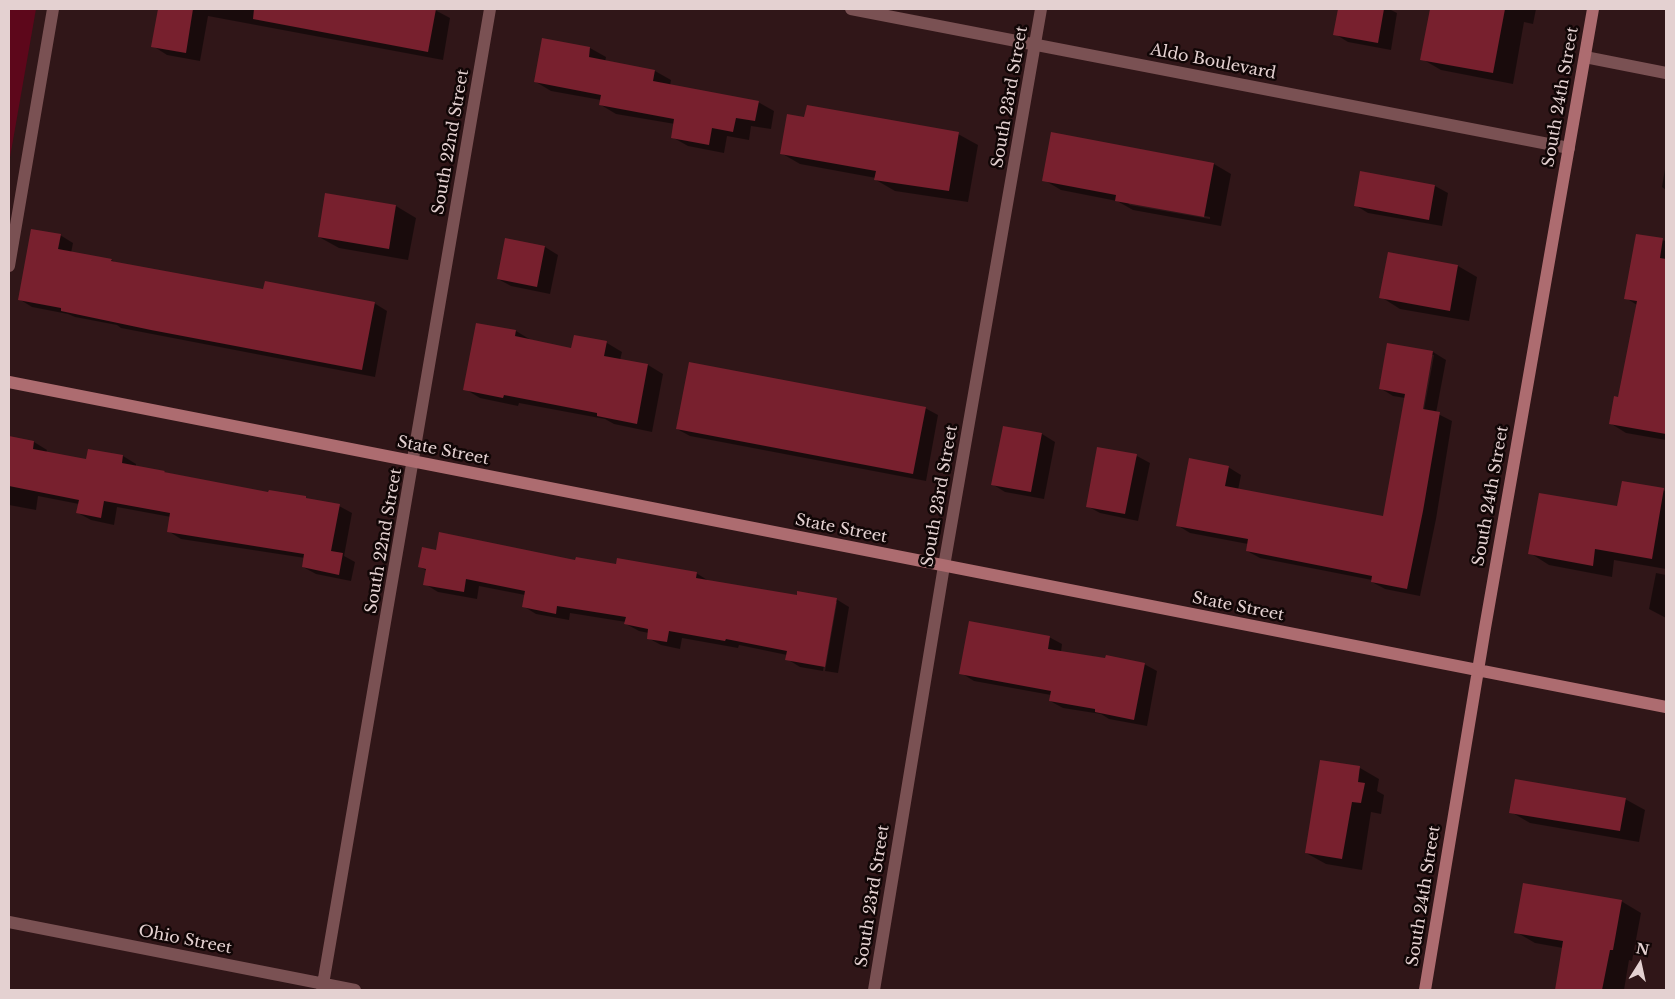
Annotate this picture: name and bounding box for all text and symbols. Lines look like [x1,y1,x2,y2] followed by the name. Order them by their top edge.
[988,24,1032,170] street label: South 23rd Street
[1539,25,1583,169] street label: South 24th Street
[1148,40,1278,84] street label: Aldo Boulevard
[429,68,473,216] street label: South 22nd Street
[918,423,962,569] street label: South 23rd Street
[1469,424,1513,568] street label: South 24th Street
[395,433,491,469] street label: State Street
[362,467,406,615] street label: South 22nd Street
[793,511,889,547] street label: State Street
[1190,589,1286,625] street label: State Street
[852,823,894,969] street label: South 23rd Street
[1403,824,1445,968] street label: South 24th Street
[137,922,233,958] street label: Ohio Street
[1615,939,1665,989] north arrow
[1635,939,1651,959] text: N

